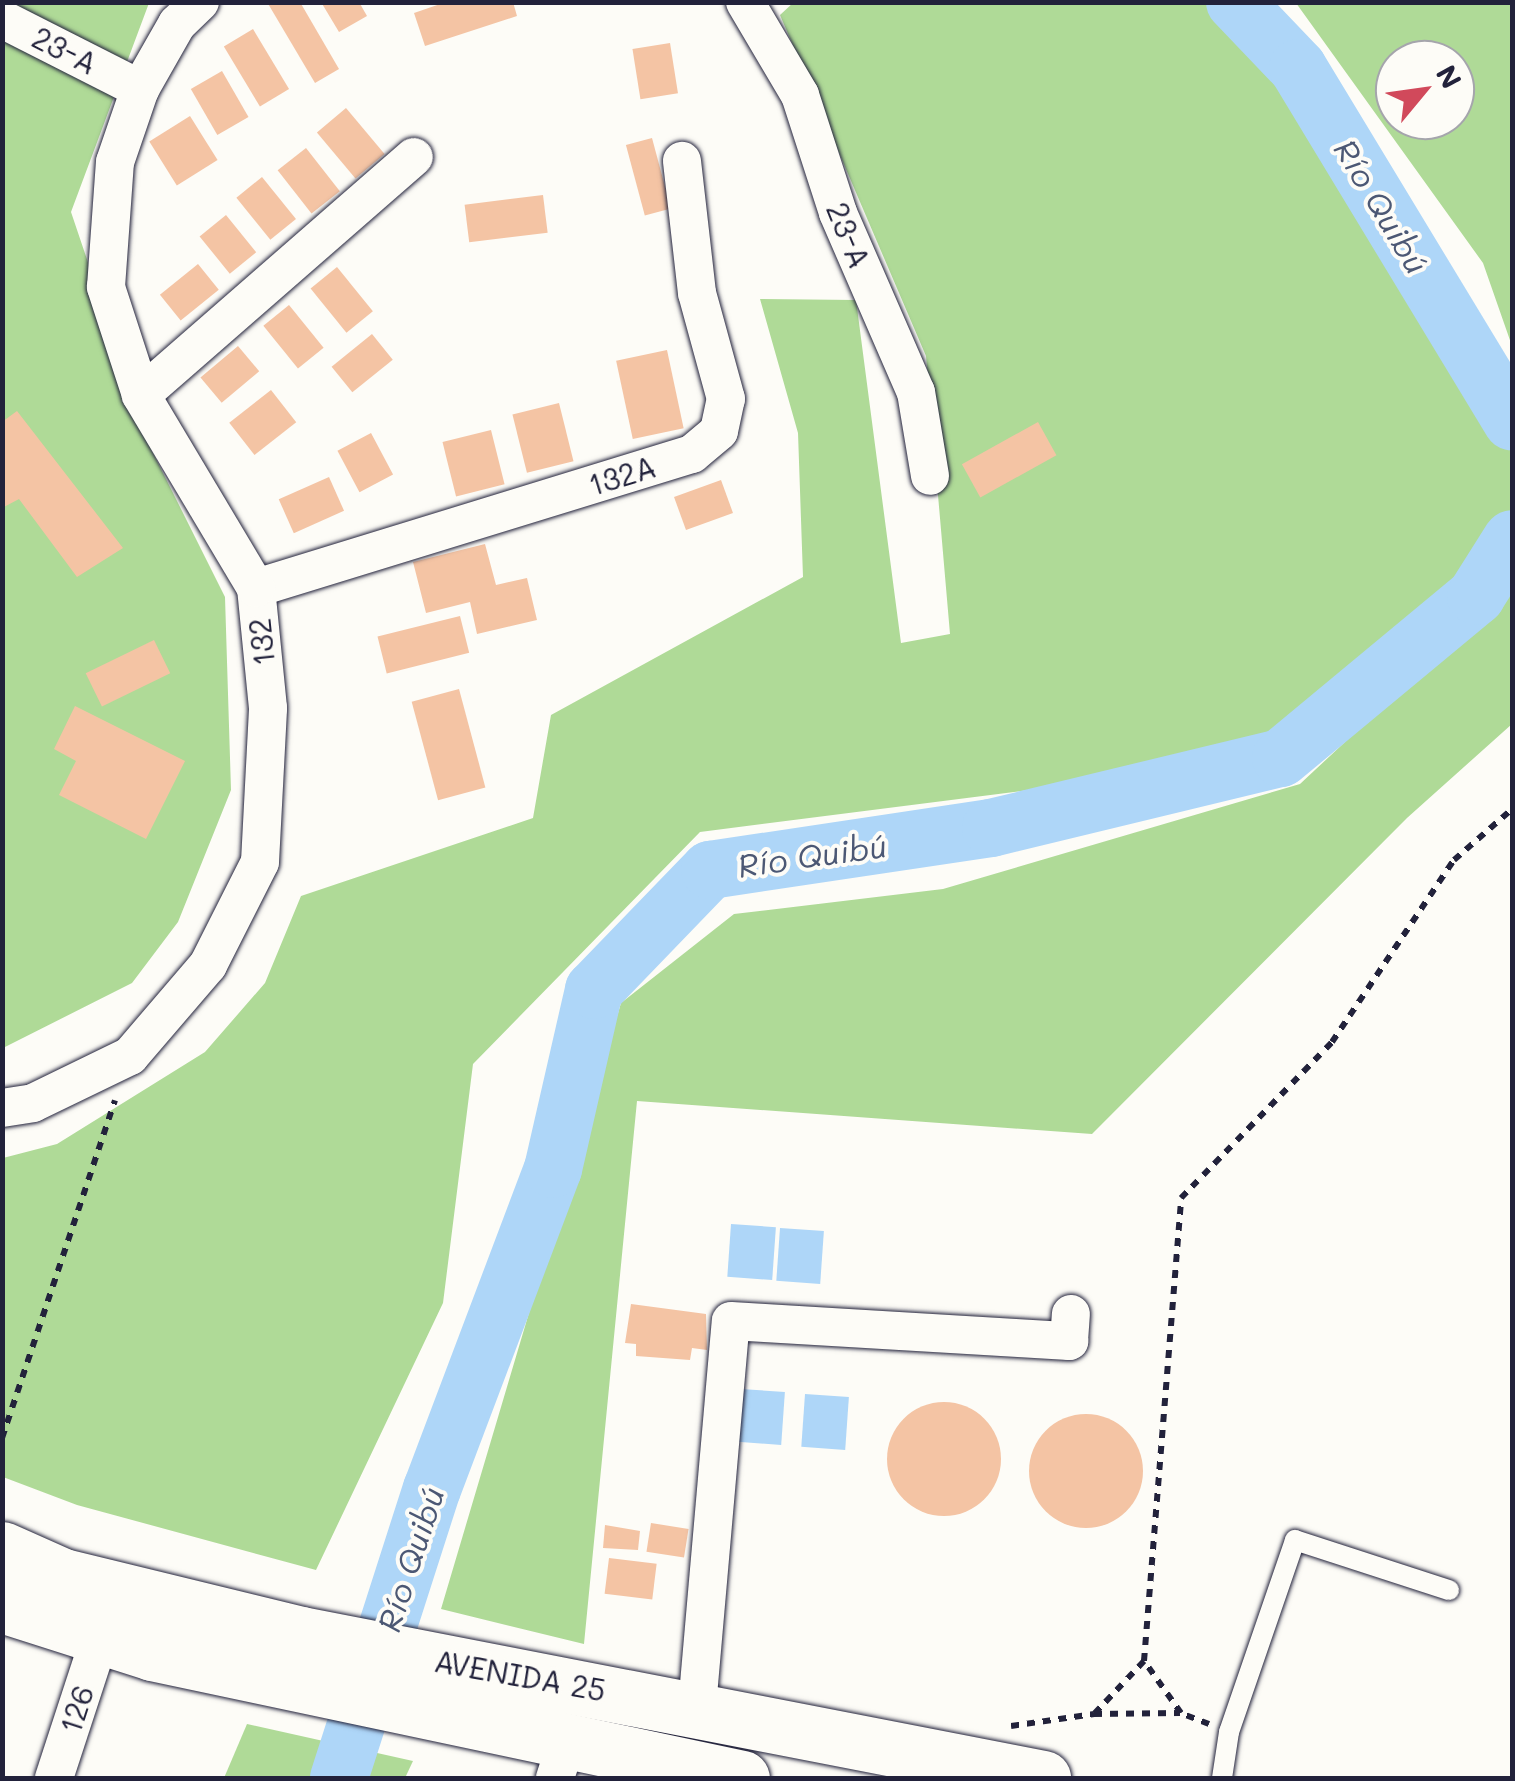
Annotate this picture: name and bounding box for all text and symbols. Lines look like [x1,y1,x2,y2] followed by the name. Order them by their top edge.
[27,19,103,81] street label: 23-A
[1375,40,1475,140] north arrow
[1429,58,1470,94] text: N
[1327,132,1437,280] water label: Río Quibú
[820,197,878,273] street label: 23-A
[584,448,660,502] street label: 132A
[241,616,281,668] street label: 132
[735,826,889,884] water label: Río Quibú
[369,1482,451,1636] water label: Río Quibú
[432,1642,608,1708] street label: AVENIDA 25
[51,1680,101,1738] street label: 126

